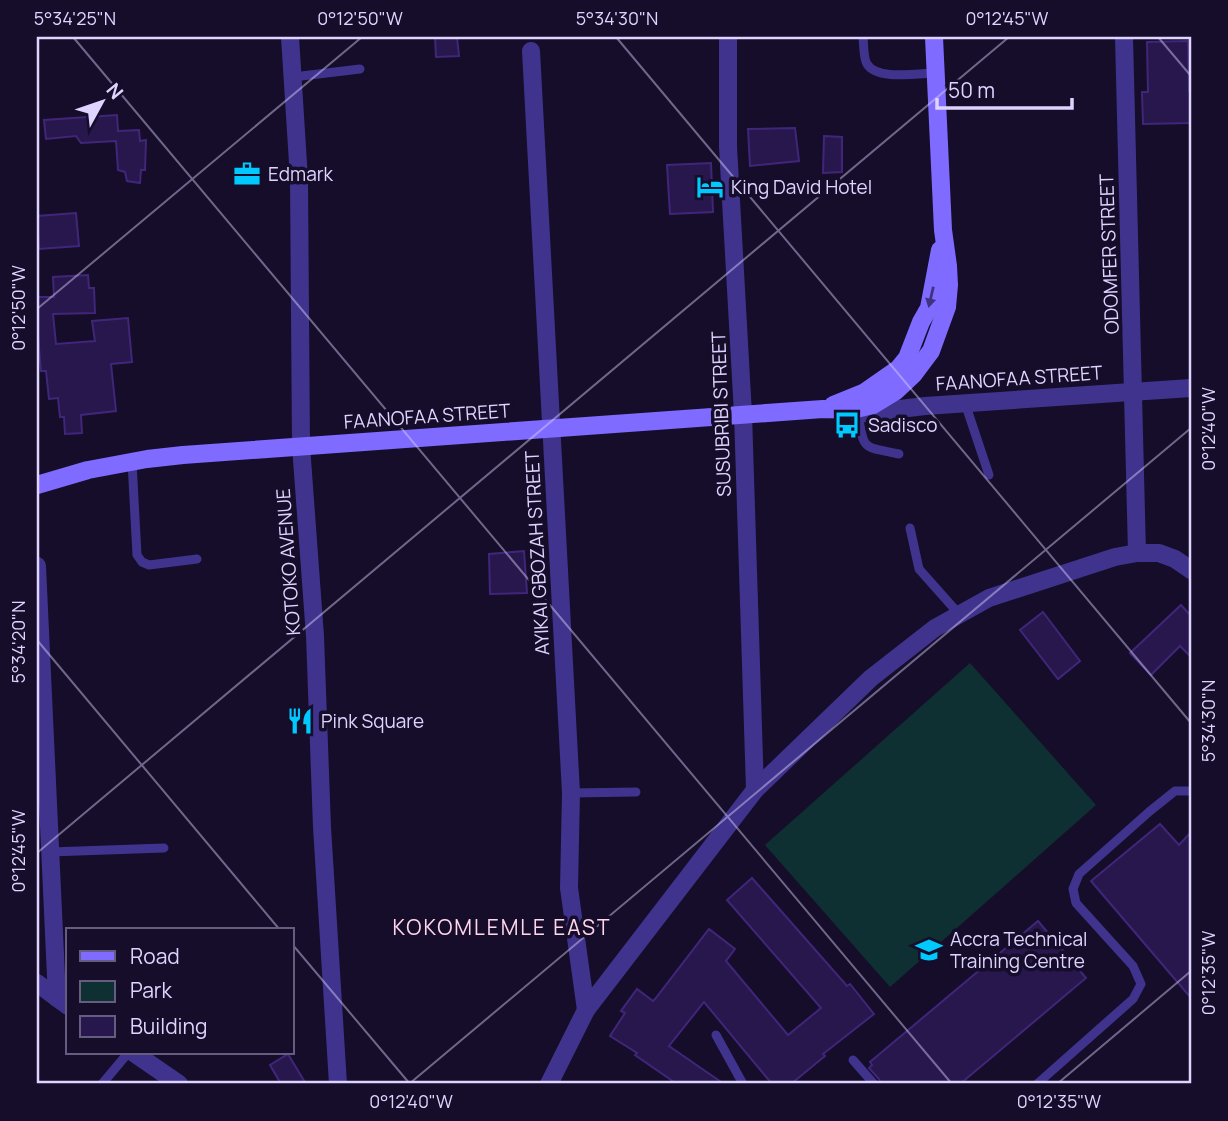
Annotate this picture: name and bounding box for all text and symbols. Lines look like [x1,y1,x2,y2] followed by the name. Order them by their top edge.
[34,6,116,30] text: 5°34'25"N
[317,6,403,30] text: 0°12'50"W
[576,6,658,30] text: 5°34'30"N
[966,6,1049,30] text: 0°12'45"W
[66,66,136,136] north arrow
[937,66,1072,110] scale bar
[948,76,995,104] text: 50 m
[101,77,129,105] text: N
[232,159,262,189] office icon: Edmark
[268,161,334,187] place label: Edmark
[695,172,725,202] hotel icon: King David Hotel
[1093,173,1125,335] street label: ODOMFER STREET
[731,174,872,200] place label: King David Hotel
[6,265,30,351] text: 0°12'50"W
[926,286,937,308] one-way arrow
[705,330,737,497] street label: SUSUBRIBI STREET
[935,359,1104,397] street label: FAANOFAA STREET
[1196,387,1220,471] text: 0°12'40"W
[343,397,512,435] street label: FAANOFAA STREET
[832,410,862,440] bus stop icon: Sadisco
[868,412,937,438] place label: Sadisco
[519,450,555,656] street label: AYIKAI GBOZAH STREET
[270,488,306,636] street label: KOTOKO AVENUE
[6,601,30,683] text: 5°34'20"N
[1196,680,1220,762] text: 5°34'30"N
[285,706,315,736] restaurant icon: Pink Square
[321,708,424,734] place label: Pink Square
[6,809,30,892] text: 0°12'45"W
[392,913,612,941] district label: KOKOMLEMLE EAST
[950,926,1088,974] place label: Accra Technical Training Centre
[66,928,294,1054] legend
[1196,931,1220,1015] text: 0°12'35"W
[914,935,944,965] school or university icon: Accra Technical Training Centre
[130,942,180,970] text: Road
[130,976,172,1004] text: Park
[130,1012,207,1040] text: Building
[369,1089,453,1113] text: 0°12'40"W
[1017,1089,1101,1113] text: 0°12'35"W

